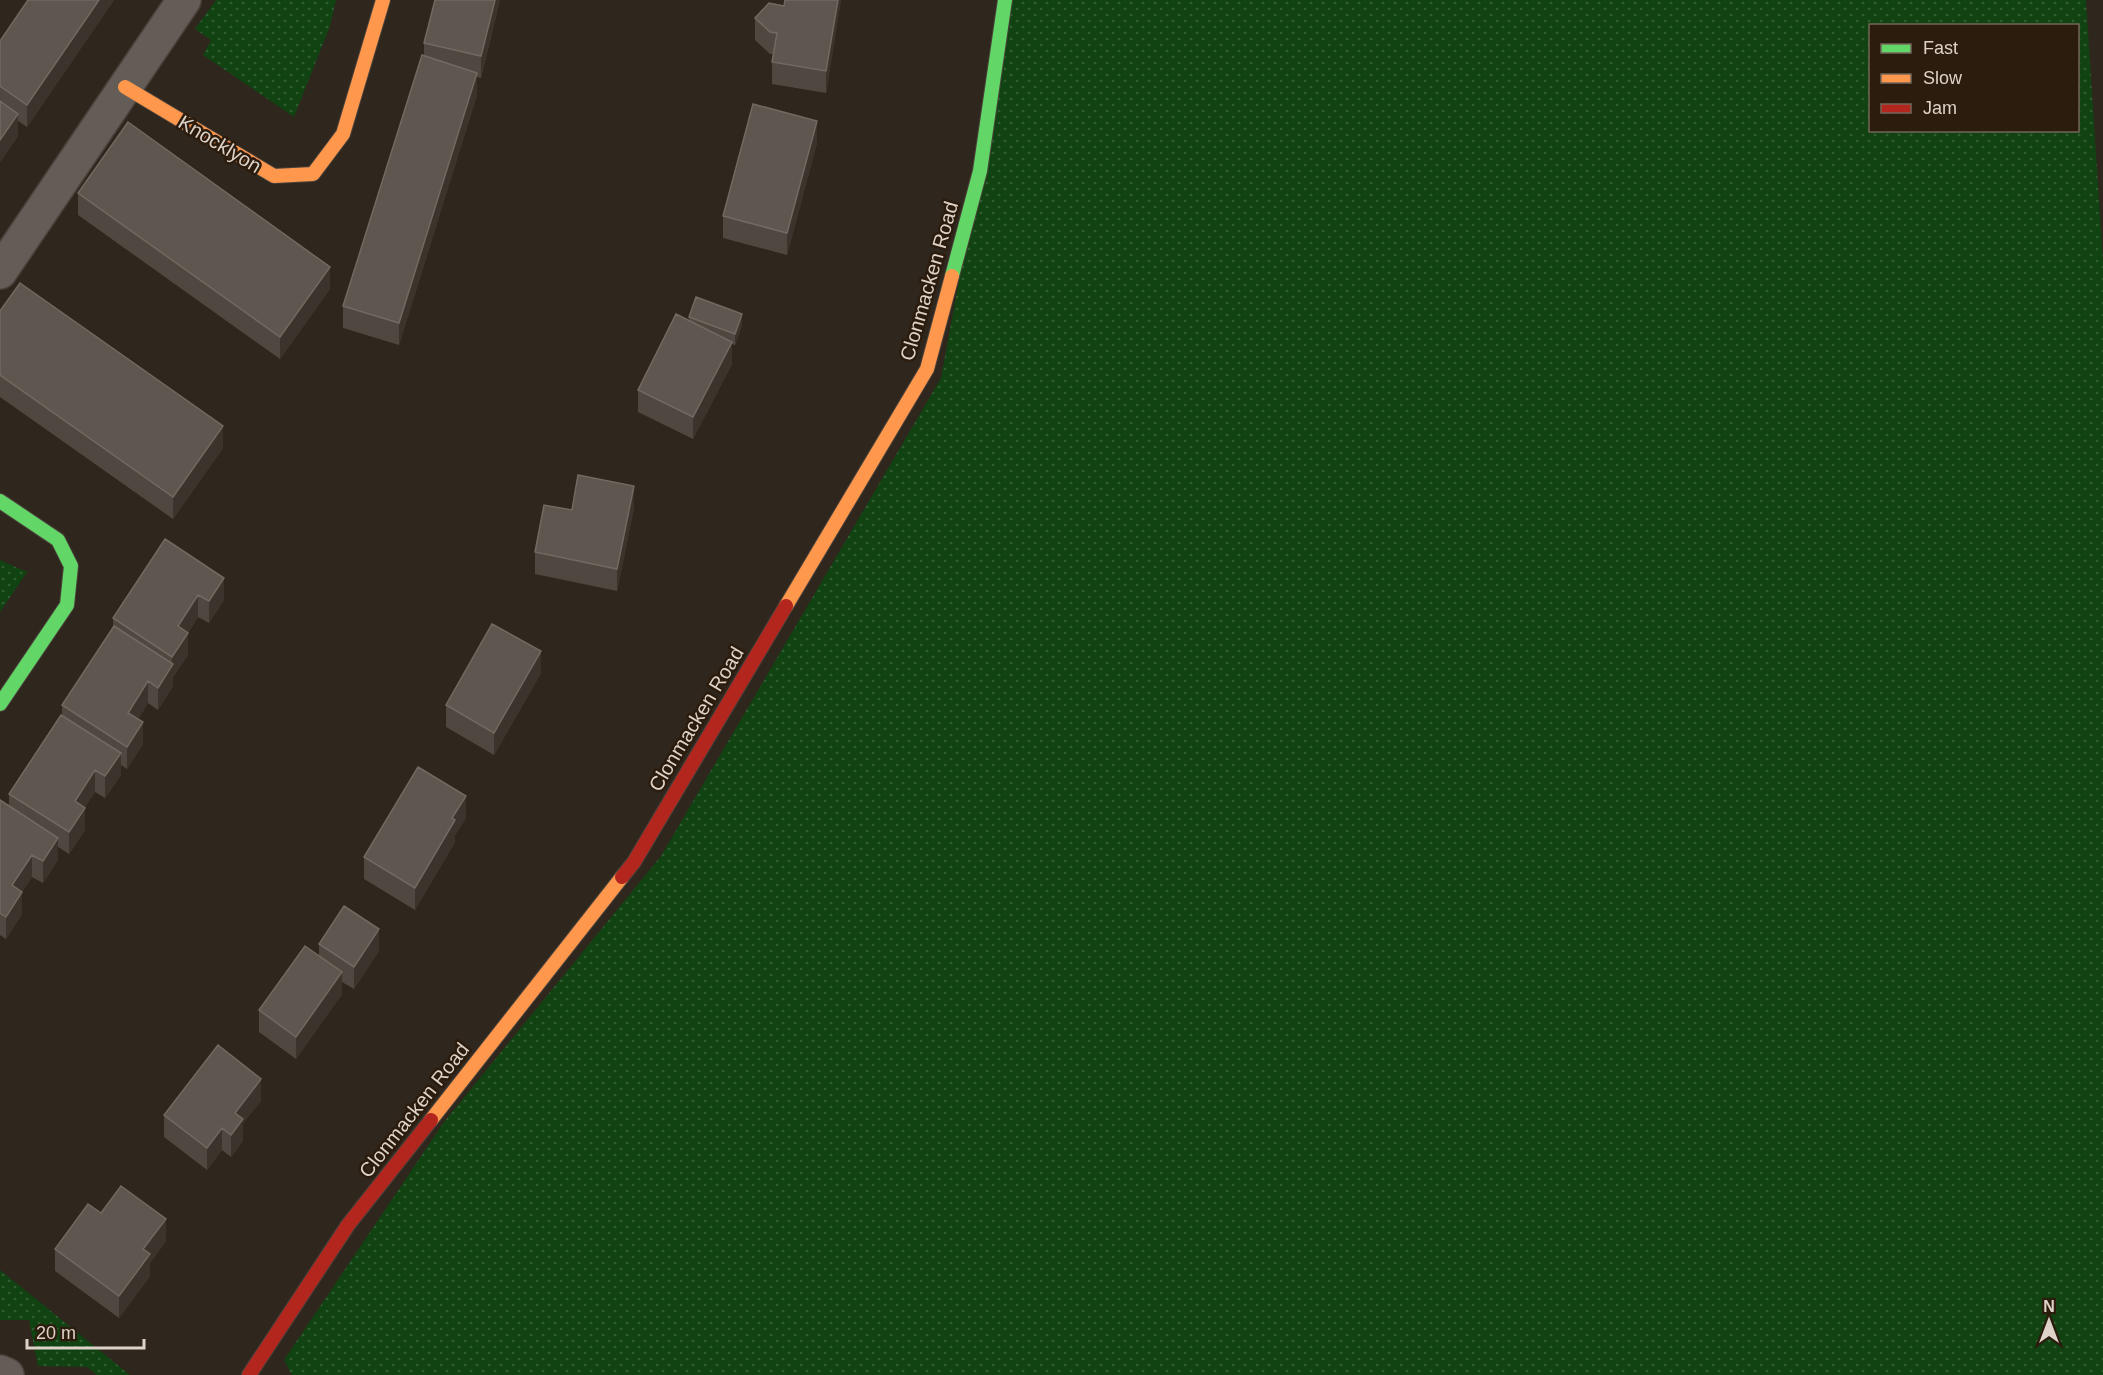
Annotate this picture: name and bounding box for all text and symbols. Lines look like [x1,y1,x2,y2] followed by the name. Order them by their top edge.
[1869,24,2079,132] legend
[1923,38,1958,58] text: Fast
[1923,68,1963,88] text: Slow
[1923,98,1957,118] text: Jam
[175,111,265,177] street label: Knocklyon
[896,199,962,363] street label: Clonmacken Road
[644,643,748,795] street label: Clonmacken Road
[355,1038,473,1182] street label: Clonmacken Road
[2019,1291,2079,1351] north arrow
[2043,1298,2055,1315] text: N
[27,1312,144,1350] scale bar
[36,1323,76,1343] text: 20 m

